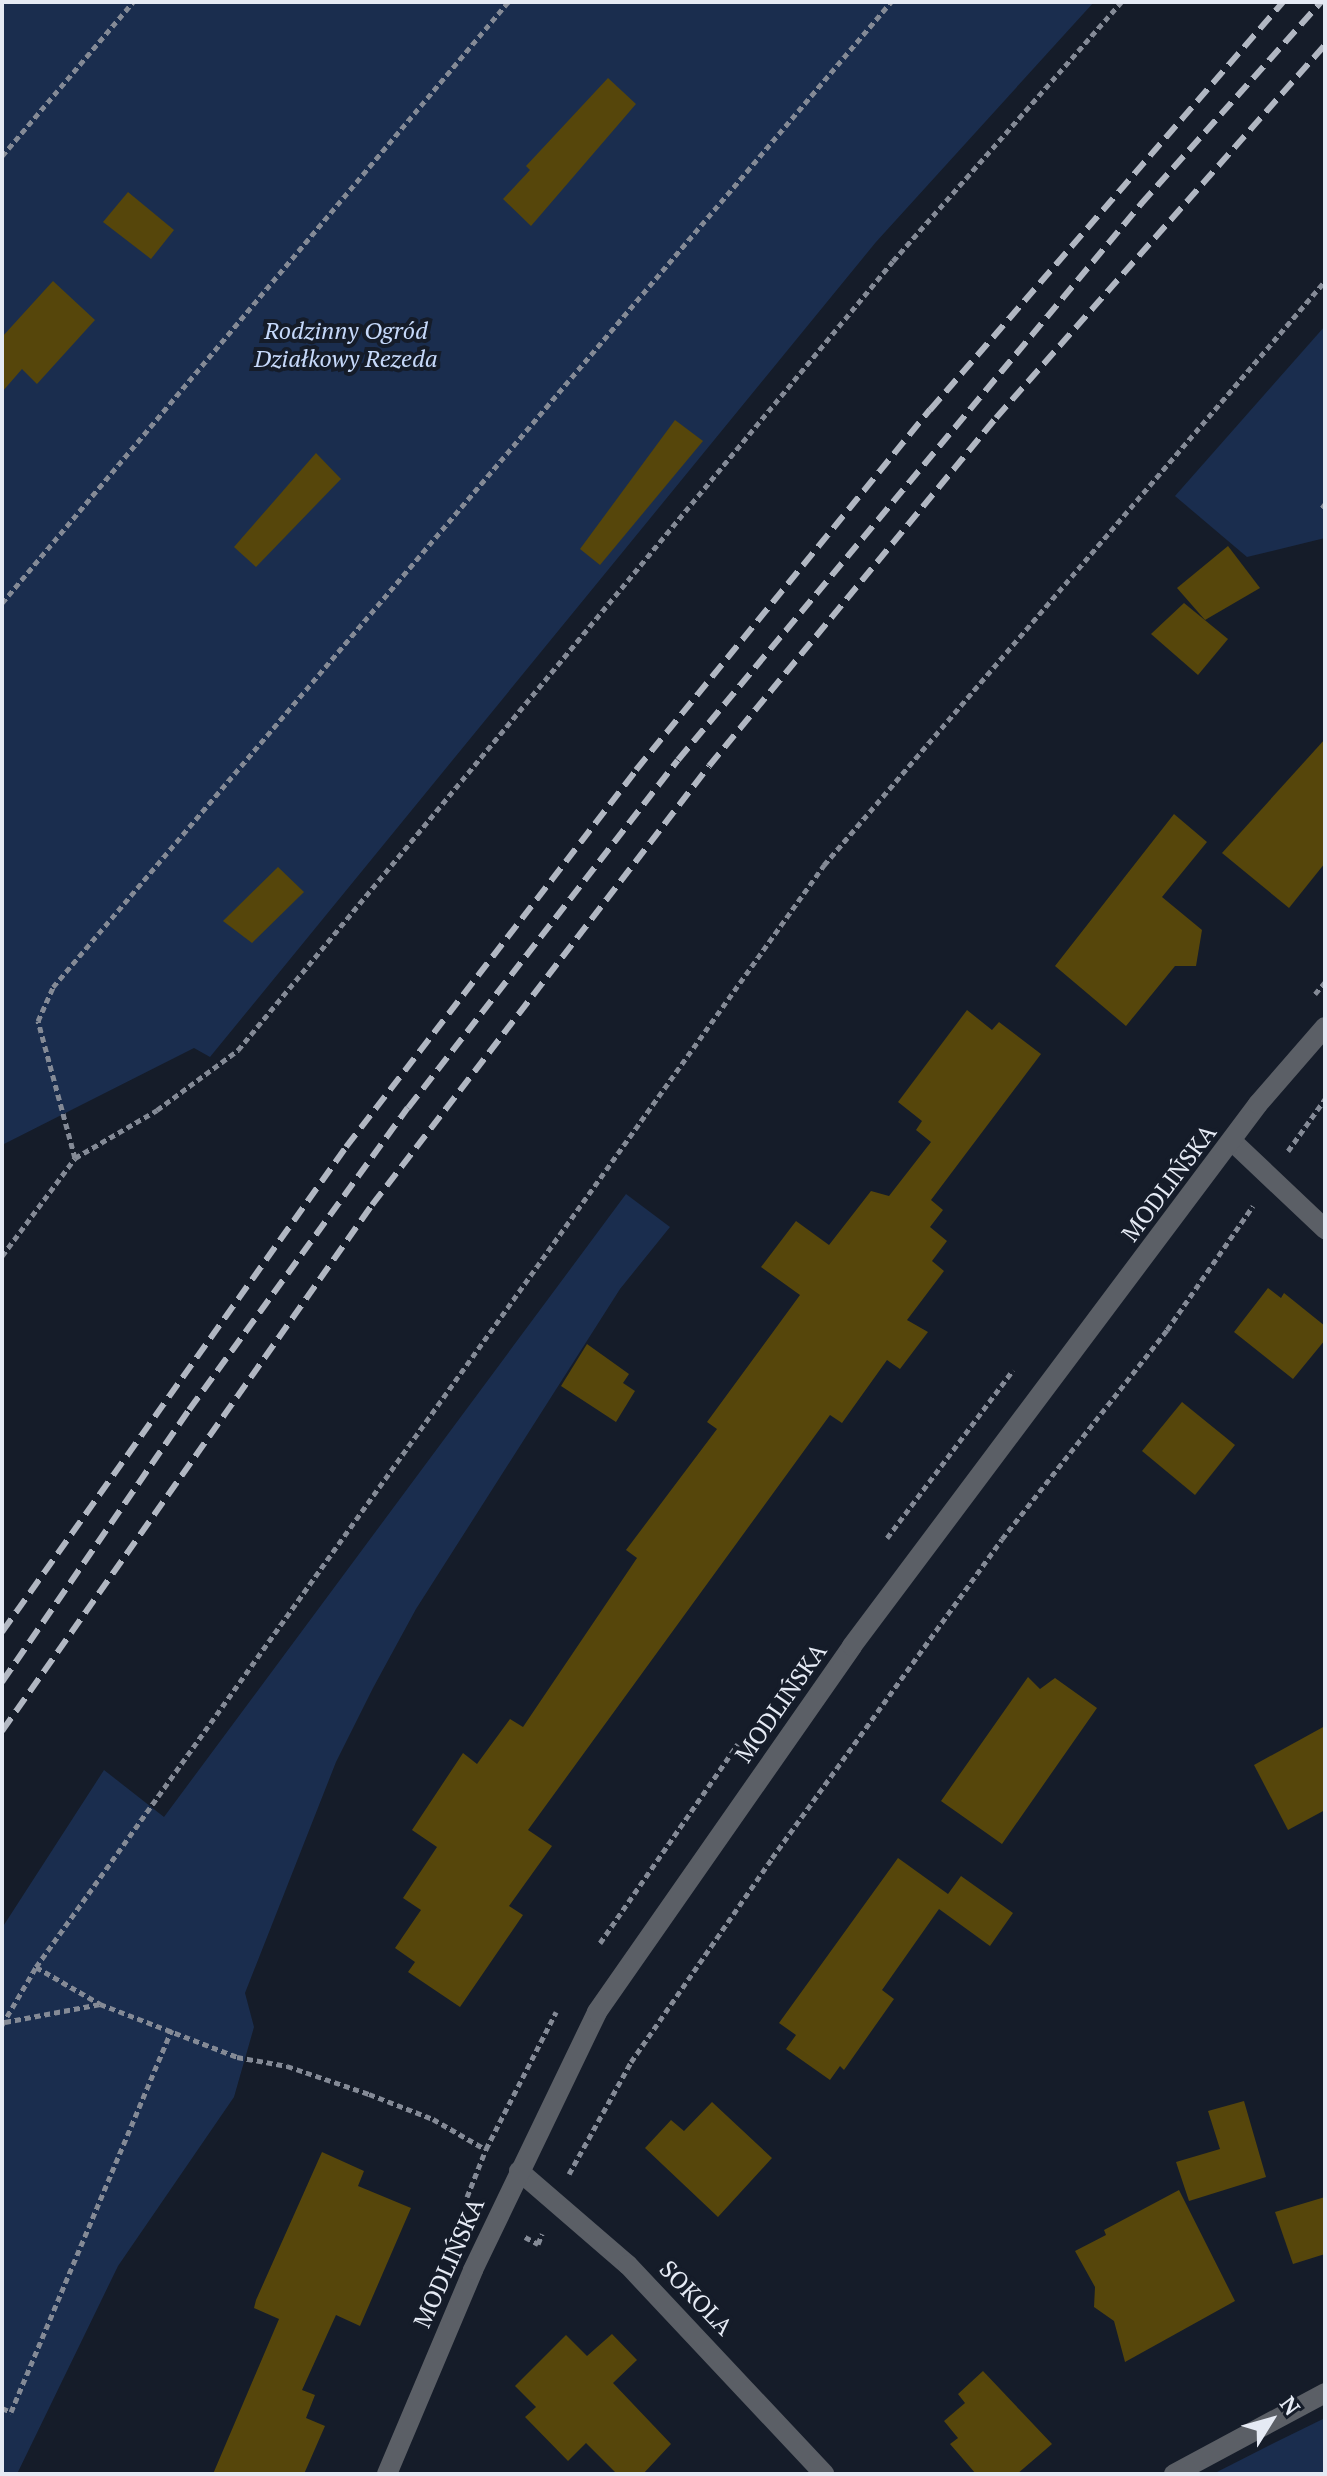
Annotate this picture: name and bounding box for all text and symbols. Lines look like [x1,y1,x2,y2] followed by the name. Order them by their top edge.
[254,317,438,373] park label: Rodzinny Ogród Działkowy Rezeda
[1116,1119,1222,1247] street label: MODLIŃSKA
[729,1638,833,1768] street label: MODLIŃSKA
[408,2194,490,2332] street label: MODLIŃSKA
[653,2255,739,2341] street label: SOKOLA
[1231,2380,1311,2460] north arrow
[1274,2390,1307,2421] text: N

